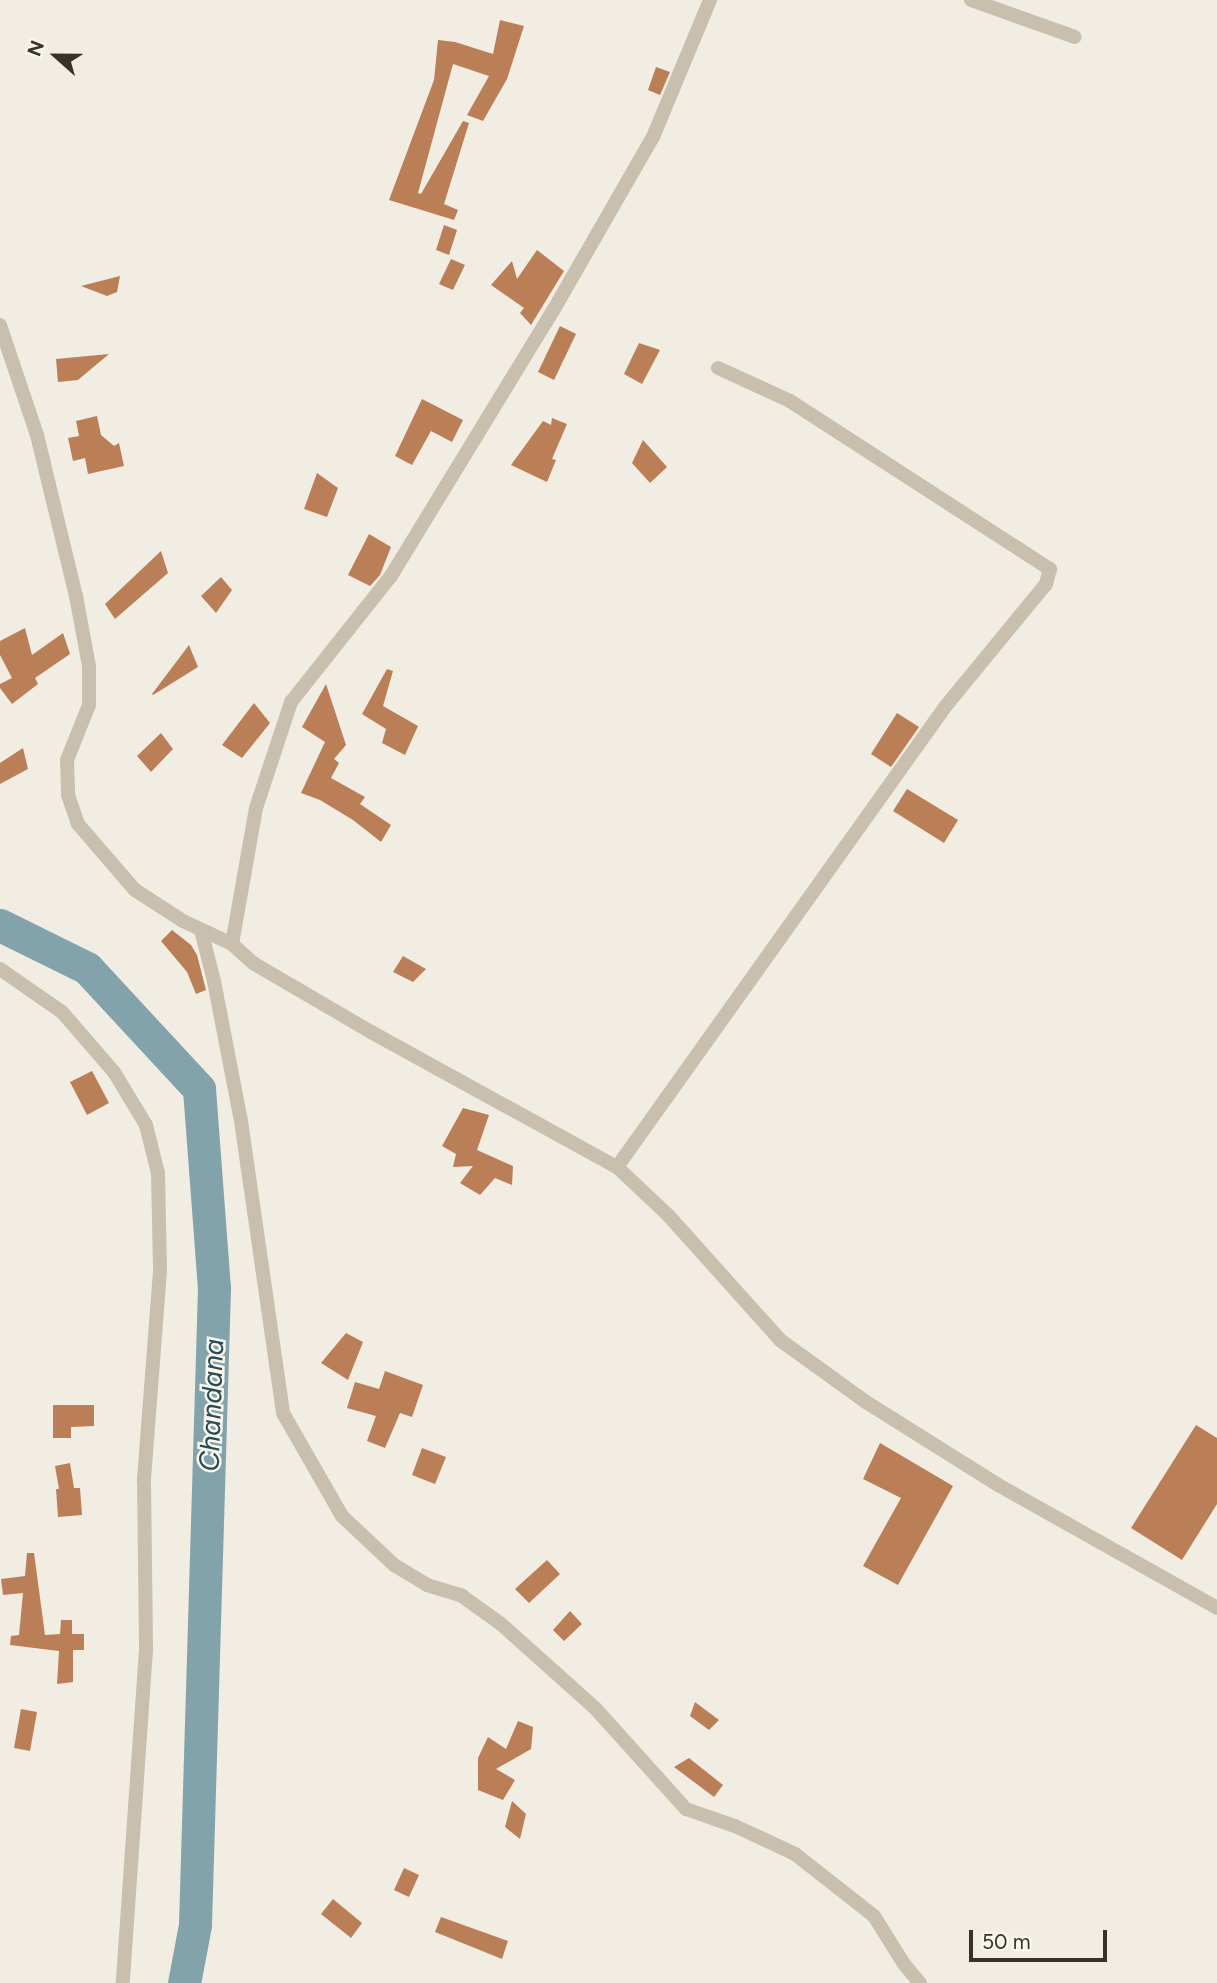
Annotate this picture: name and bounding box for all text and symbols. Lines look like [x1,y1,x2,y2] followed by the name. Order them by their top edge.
[21,21,91,91] north arrow
[23,37,49,59] text: N
[192,1338,230,1472] water label: Chandana
[972,1916,1110,1960] scale bar
[982,1929,1031,1954] text: 50 m

